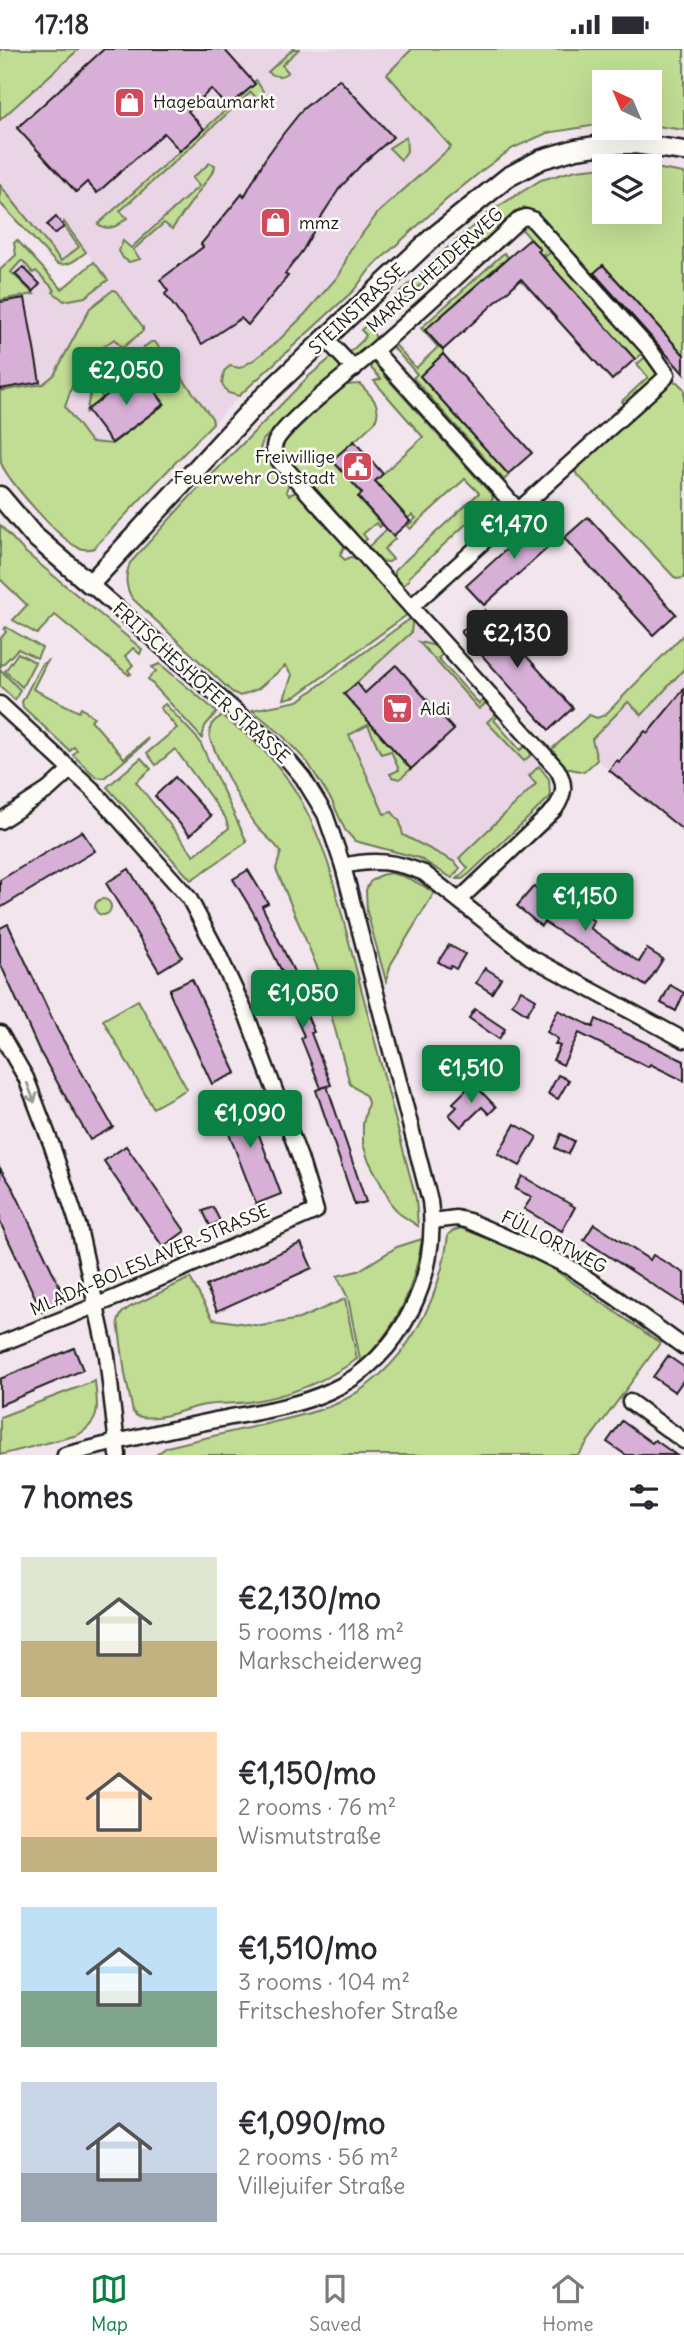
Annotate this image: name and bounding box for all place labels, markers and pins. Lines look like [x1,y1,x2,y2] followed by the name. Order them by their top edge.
[113,85,147,119] shop icon: Hagebaumarkt
[153,90,275,113] place label: Hagebaumarkt
[259,206,293,240] shop icon: mmz
[299,211,340,234] place label: mmz
[69,347,183,407] pin: €2,050
[173,445,335,489] place label: Freiwillige Feuerwehr Oststadt
[341,450,375,484] public building icon: Freiwillige Feuerwehr Oststadt
[457,501,571,561] pin: €1,470
[460,611,574,670] pin: €2,130
[380,692,414,726] supermarket icon: Aldi
[420,697,450,720] place label: Aldi
[528,873,642,933] pin: €1,150
[246,971,360,1030] pin: €1,050
[414,1045,528,1105] pin: €1,510
[193,1091,307,1150] pin: €1,090

